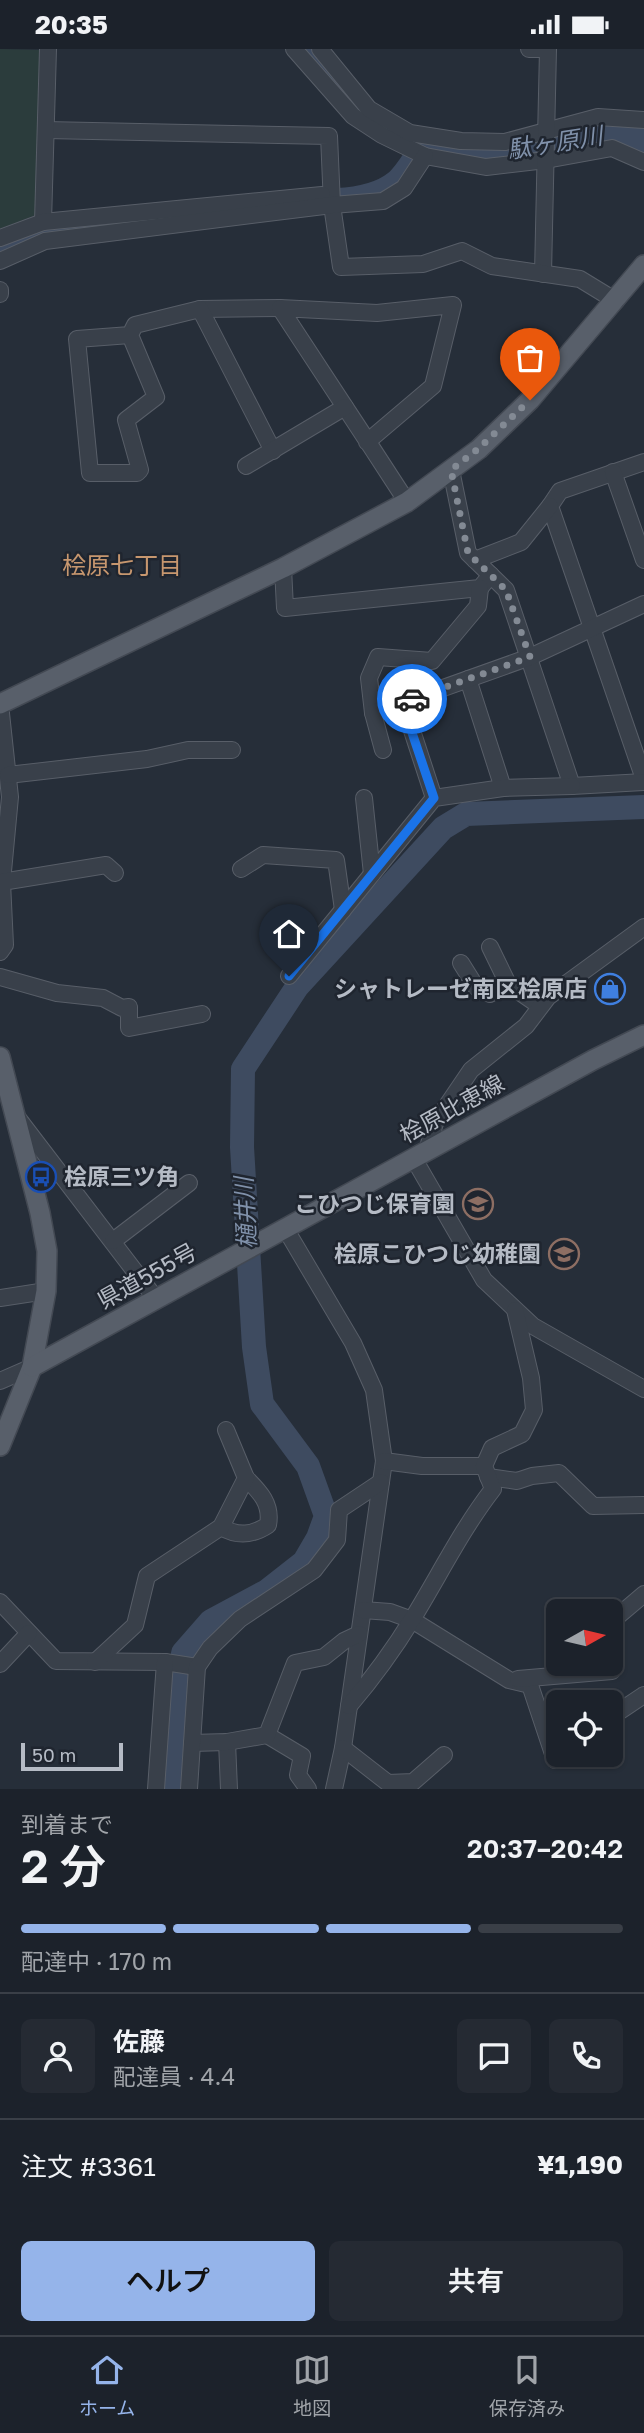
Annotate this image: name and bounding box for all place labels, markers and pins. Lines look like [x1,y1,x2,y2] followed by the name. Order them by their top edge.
[500,328,560,400] pin
[259,904,319,976] pin
[593,972,627,1006] shop icon: シャトレーゼ南区桧原店
[334,974,587,1002] place label: シャトレーゼ南区桧原店
[24,1160,58,1194] bus stop icon: 桧原三ツ角
[64,1162,179,1190] place label: 桧原三ツ角
[461,1187,495,1221] school or university icon: こひつじ保育園
[294,1189,455,1217] place label: こひつじ保育園
[547,1237,581,1271] school or university icon: 桧原こひつじ幼稚園
[334,1239,541,1267] place label: 桧原こひつじ幼稚園

